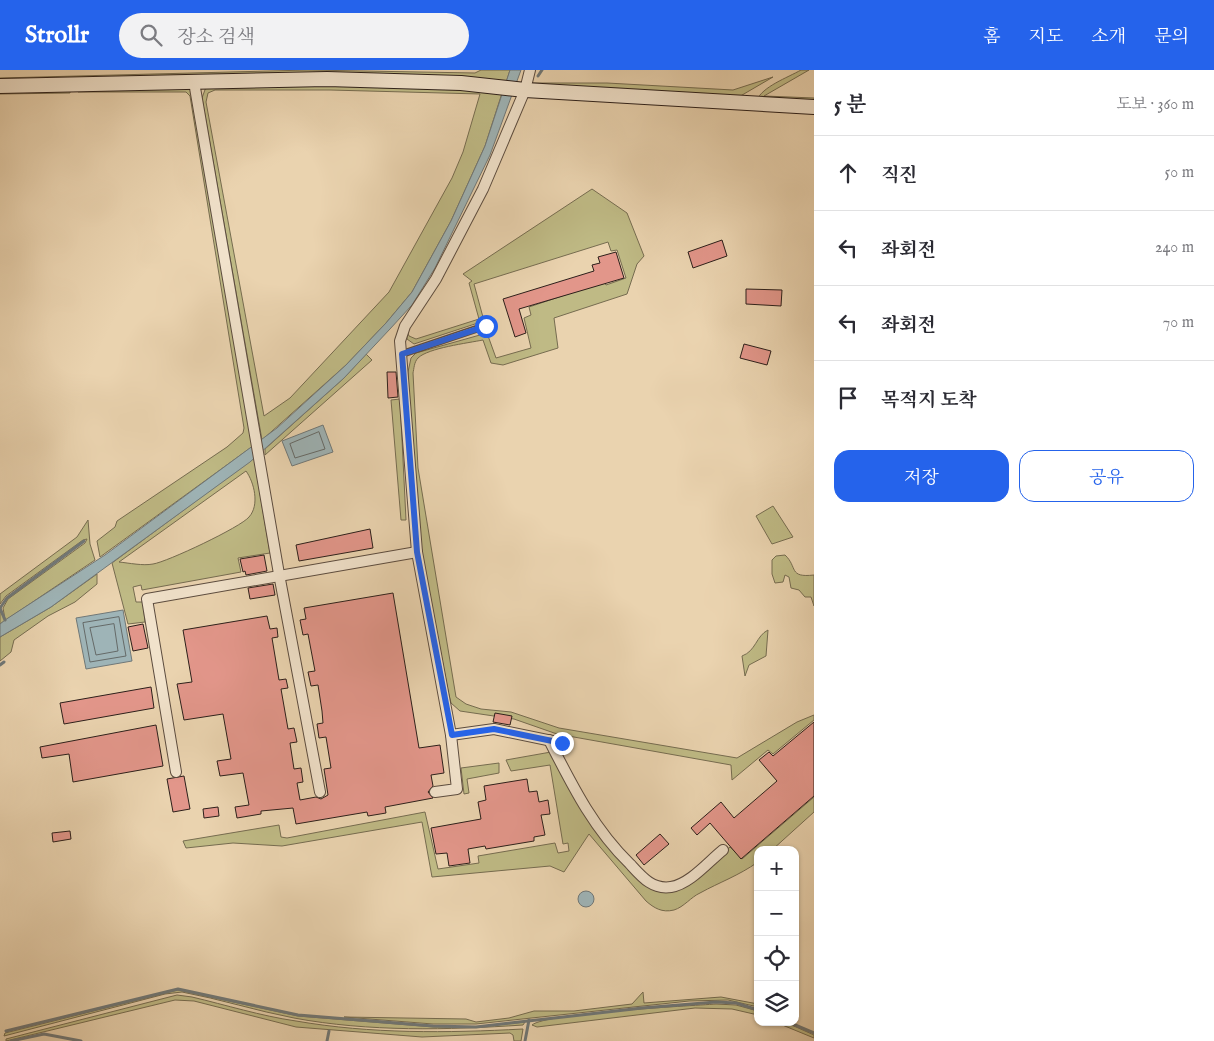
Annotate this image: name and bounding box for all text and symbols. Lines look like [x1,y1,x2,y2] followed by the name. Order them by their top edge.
[119,13,469,58] search box
[25,20,89,51] text: Strollr
[137,21,165,49] icon: search
[177,26,255,50] text: 장소 검색
[983,26,1001,49] text: 홈
[1029,26,1063,49] text: 지도
[1091,26,1126,49] text: 소개
[1154,26,1189,49] text: 문의
[834,92,866,119] text: 5 분
[1116,95,1194,115] text: 도보 · 360 m
[834,159,862,187] icon: ahead
[1165,163,1194,183] text: 50 m
[881,164,918,188] text: 직진
[834,234,862,262] icon: left
[1155,238,1194,258] text: 240 m
[881,239,936,263] text: 좌회전
[834,309,862,337] icon: left
[1163,313,1194,333] text: 70 m
[881,314,936,338] text: 좌회전
[475,315,498,338] route start
[834,384,862,412] icon: arrive
[881,389,977,413] text: 목적지 도착
[834,450,1009,502] button: 저장
[1019,450,1194,502] button: 공유
[551,732,574,755] route end
[754,846,799,1026] map controls
[754,846,799,891] button: +
[754,891,799,936] button: −
[754,936,799,981] button: locate
[754,981,799,1026] button: layers

